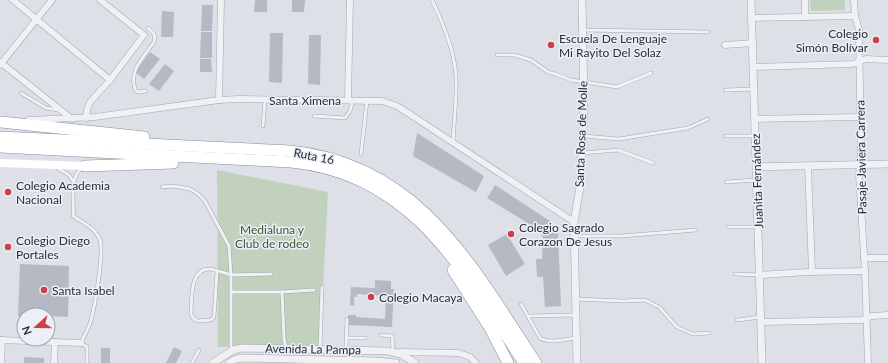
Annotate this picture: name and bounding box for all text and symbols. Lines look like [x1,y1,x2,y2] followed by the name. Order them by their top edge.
[796,26,869,55] place label: Colegio Simón Bolívar
[559,31,667,60] place label: Escuela De Lenguaje Mi Rayito Del Solaz
[871,35,881,45] marker: Colegio Simón Bolívar
[546,40,556,50] marker: Escuela De Lenguaje Mi Rayito Del Solaz
[572,81,590,187] street label: Santa Rosa de Molle
[269,93,341,108] street label: Santa Ximena
[853,100,869,214] street label: Pasaje Javiera Carrera
[748,133,766,229] street label: Juanita Fernández
[292,145,336,167] street label: Ruta 16
[16,178,110,207] place label: Colegio Academia Nacional
[3,187,13,197] marker: Colegio Academia Nacional
[519,220,612,249] place label: Colegio Sagrado Corazon De Jesus
[235,222,309,251] park label: Medialuna y Club de rodeo
[506,229,516,239] marker: Colegio Sagrado Corazon De Jesus
[16,233,90,262] place label: Colegio Diego Portales
[3,242,13,252] marker: Colegio Diego Portales
[52,283,115,298] place label: Santa Isabel
[39,285,49,295] marker: Santa Isabel
[379,290,462,305] place label: Colegio Macaya
[366,292,376,302] marker: Colegio Macaya
[16,307,56,347] north arrow
[19,324,34,337] text: N
[265,341,361,357] street label: Avenida La Pampa

